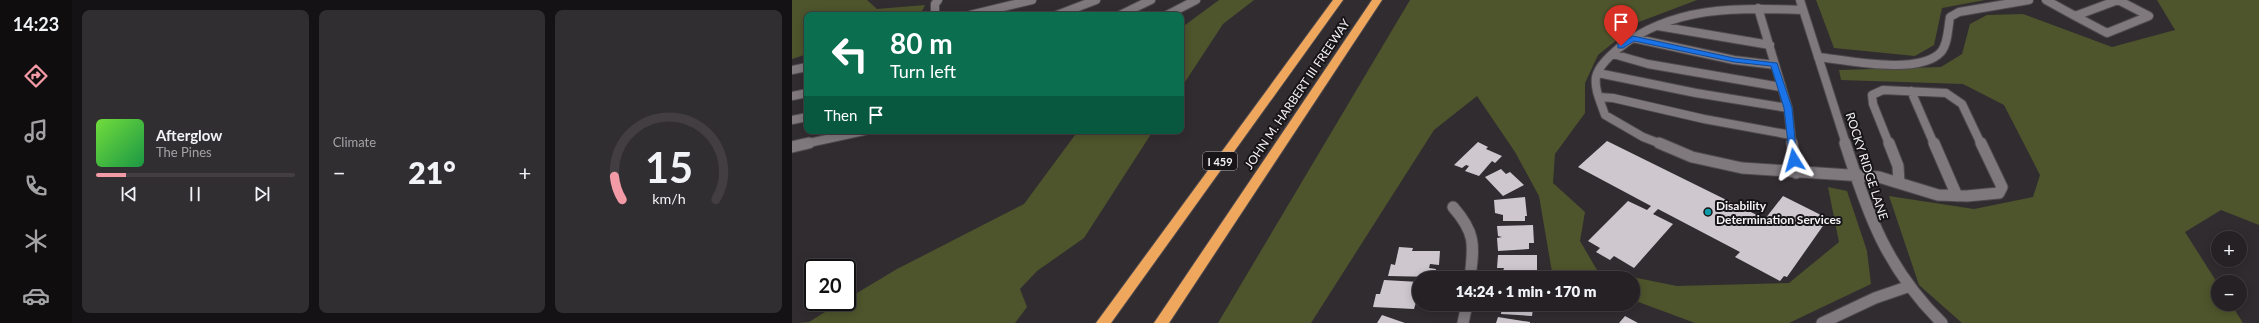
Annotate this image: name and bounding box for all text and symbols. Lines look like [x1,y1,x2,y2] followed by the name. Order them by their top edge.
[1604,5,1638,46] pin
[1610,11,1632,33] icon: arrive
[13,13,59,35] text: 14:23
[1241,16,1353,172] street label: JOHN M. HARBERT III FREEWAY
[890,26,953,60] text: 80 m
[824,28,876,80] icon: left
[890,60,956,82] text: Turn left
[22,62,50,90] icon: directions
[865,104,887,126] icon: arrive
[824,106,857,124] text: Then
[1843,110,1891,222] street label: ROCKY RIDGE LANE
[22,117,50,145] icon: music
[156,126,222,144] text: Afterglow
[333,134,376,150] text: Climate
[1773,139,1815,181] position arrow
[645,141,693,191] text: 15
[156,144,212,160] text: The Pines
[1203,152,1237,170] road number: I 459
[408,154,456,190] text: 21°
[333,159,345,186] text: −
[519,159,531,186] text: +
[22,172,50,200] icon: phone
[118,183,140,205] icon: previous
[184,183,206,205] icon: pause
[251,183,273,205] icon: next
[652,189,685,206] text: km/h
[1716,198,1841,227] place label: Disability Determination Services
[1703,207,1713,217] marker: Disability Determination Services
[22,227,50,255] icon: climate
[2211,231,2247,311] map controls
[2211,231,2247,267] button: +
[804,259,856,311] speed limit sign: 20
[2211,275,2247,311] button: −
[22,282,50,310] icon: car
[1455,282,1597,300] text: 14:24 · 1 min · 170 m

